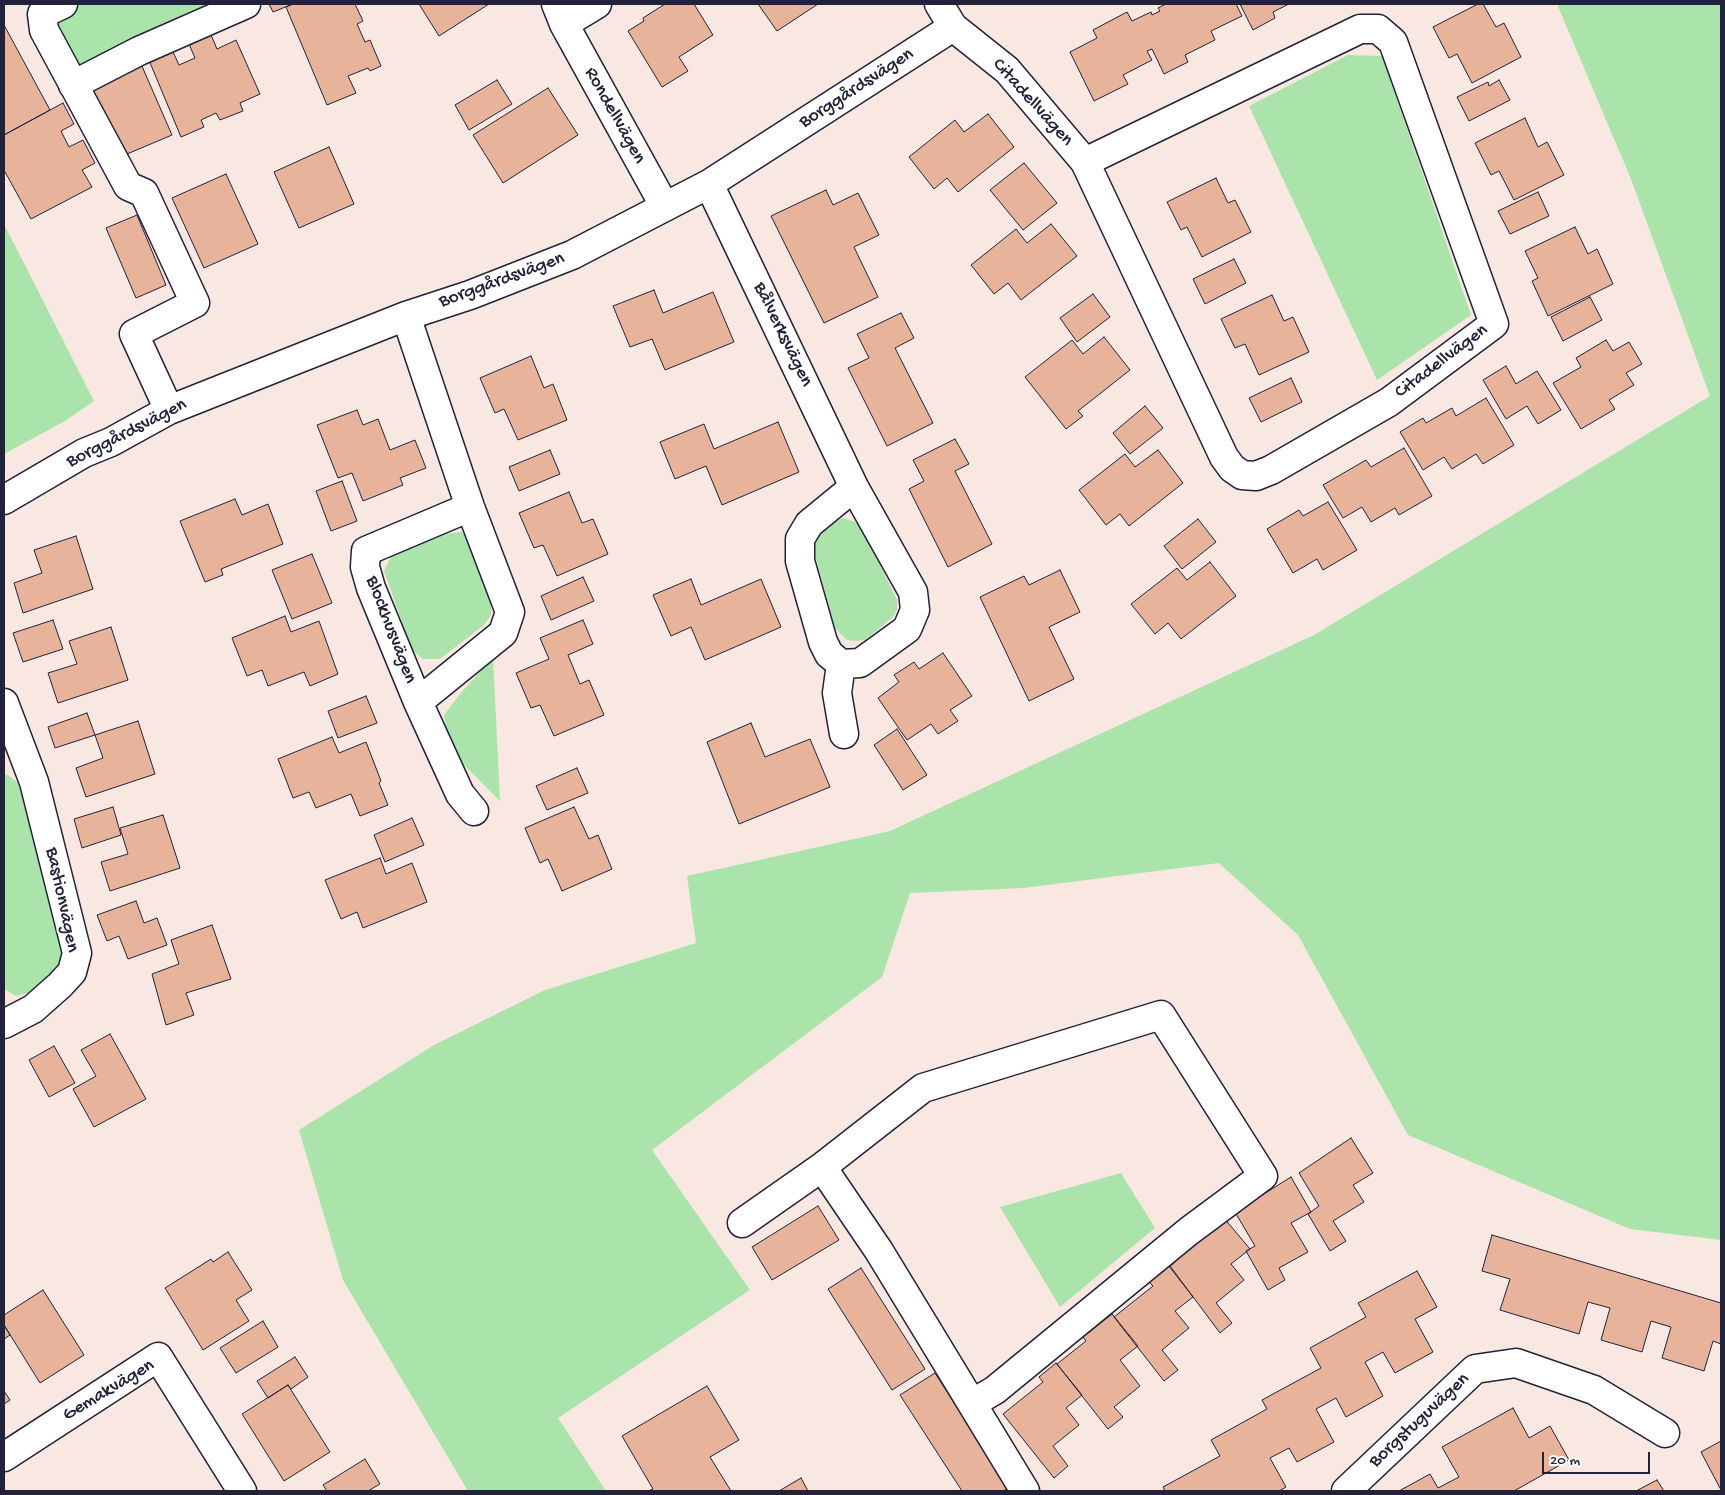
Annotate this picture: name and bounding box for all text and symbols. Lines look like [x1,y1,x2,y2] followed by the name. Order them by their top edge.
[795,44,919,134] street label: Borggårdsvägen
[987,54,1077,152] street label: Citadellvägen
[578,64,650,168] street label: Rondellvägen
[436,248,568,314] street label: Borggårdsvägen
[747,279,817,391] street label: Bålverksvägen
[1391,320,1493,404] street label: Citadellvägen
[63,394,191,474] street label: Borggårdsvägen
[359,573,421,687] street label: Blockhusvägen
[39,846,83,954] street label: Bastionvägen
[59,1355,159,1427] street label: Gemakvägen
[1365,1369,1475,1473] street label: Borgstuguvägen
[1545,1442,1652,1474] scale bar
[1550,1452,1580,1470] text: 20 m

